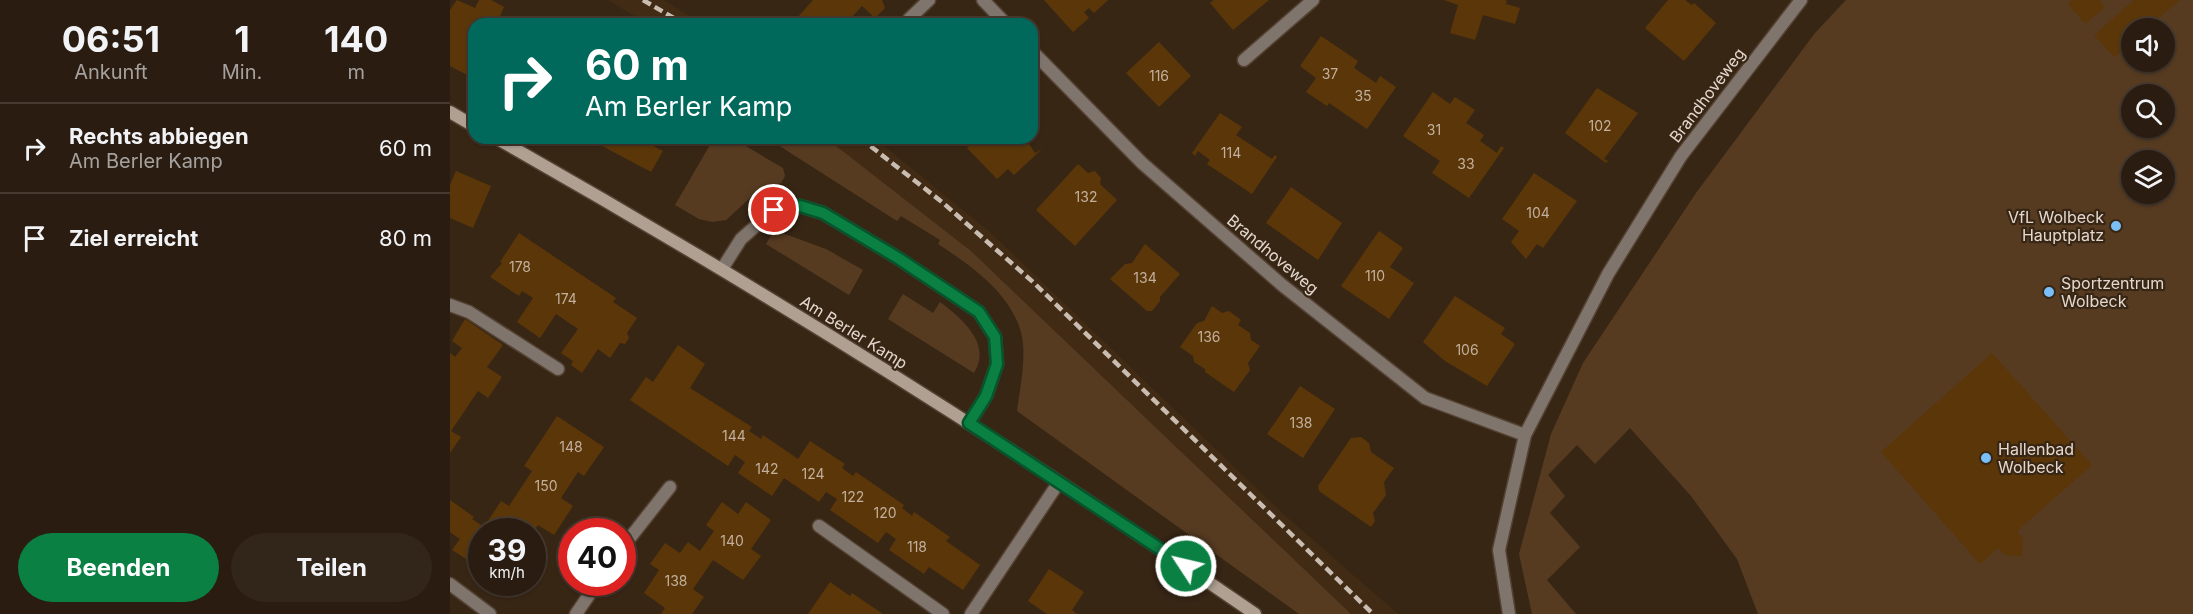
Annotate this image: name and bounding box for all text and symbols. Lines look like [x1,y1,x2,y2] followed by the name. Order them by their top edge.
[62,17,160,61] text: 06:51
[234,17,250,61] text: 1
[324,17,388,61] text: 140
[2121,18,2175,204] map controls
[2121,18,2175,72] button: sound
[585,39,689,90] text: 60 m
[486,42,564,120] icon: right
[1665,44,1749,146] street label: Brandhoveweg
[74,60,148,84] text: Ankunft
[222,60,262,84] text: Min.
[347,60,365,84] text: m
[1322,65,1338,82] house number: 37
[1149,67,1169,84] house number: 116
[2121,84,2175,138] button: search
[1354,87,1372,104] house number: 35
[585,90,792,123] text: Am Berler Kamp
[1588,117,1612,134] house number: 102
[1427,121,1441,138] house number: 31
[69,123,249,149] text: Rechts abbiegen
[18,132,51,165] icon: right
[379,135,432,161] text: 60 m
[1221,144,1241,161] house number: 114
[69,149,223,173] text: Am Berler Kamp
[2121,150,2175,204] button: layers
[1457,155,1475,172] house number: 33
[748,184,799,235] pin
[1075,188,1097,205] house number: 132
[757,193,790,226] icon: arrive
[1526,204,1550,221] house number: 104
[2008,207,2104,245] place label: VfL Wolbeck Hauptplatz
[1223,210,1323,298] street label: Brandhoveweg
[2109,219,2123,233] marker: VfL Wolbeck Hauptplatz
[18,222,51,255] icon: arrive
[69,225,198,251] text: Ziel erreicht
[379,225,432,251] text: 80 m
[509,258,531,275] house number: 178
[1365,267,1385,284] house number: 110
[1133,269,1157,286] house number: 134
[2061,273,2164,311] place label: Sportzentrum Wolbeck
[2042,285,2056,299] marker: Sportzentrum Wolbeck
[555,290,577,307] house number: 174
[797,291,911,373] street label: Am Berler Kamp
[1197,328,1221,345] house number: 136
[1455,341,1479,358] house number: 106
[1289,414,1313,431] house number: 138
[722,427,746,444] house number: 144
[559,438,583,455] house number: 148
[1998,439,2074,477] place label: Hallenbad Wolbeck
[1979,451,1993,465] marker: Hallenbad Wolbeck
[755,460,779,477] house number: 142
[801,465,825,482] house number: 124
[534,477,558,494] house number: 150
[842,488,864,505] house number: 122
[873,504,897,521] house number: 120
[558,518,636,596] speed limit sign: 40
[488,532,526,568] text: 39
[720,532,744,549] house number: 140
[18,533,219,602] button: Beenden
[231,533,432,602] button: Teilen
[1154,534,1218,598] position arrow
[907,538,927,555] house number: 118
[489,563,525,582] text: km/h
[664,572,688,589] house number: 138

